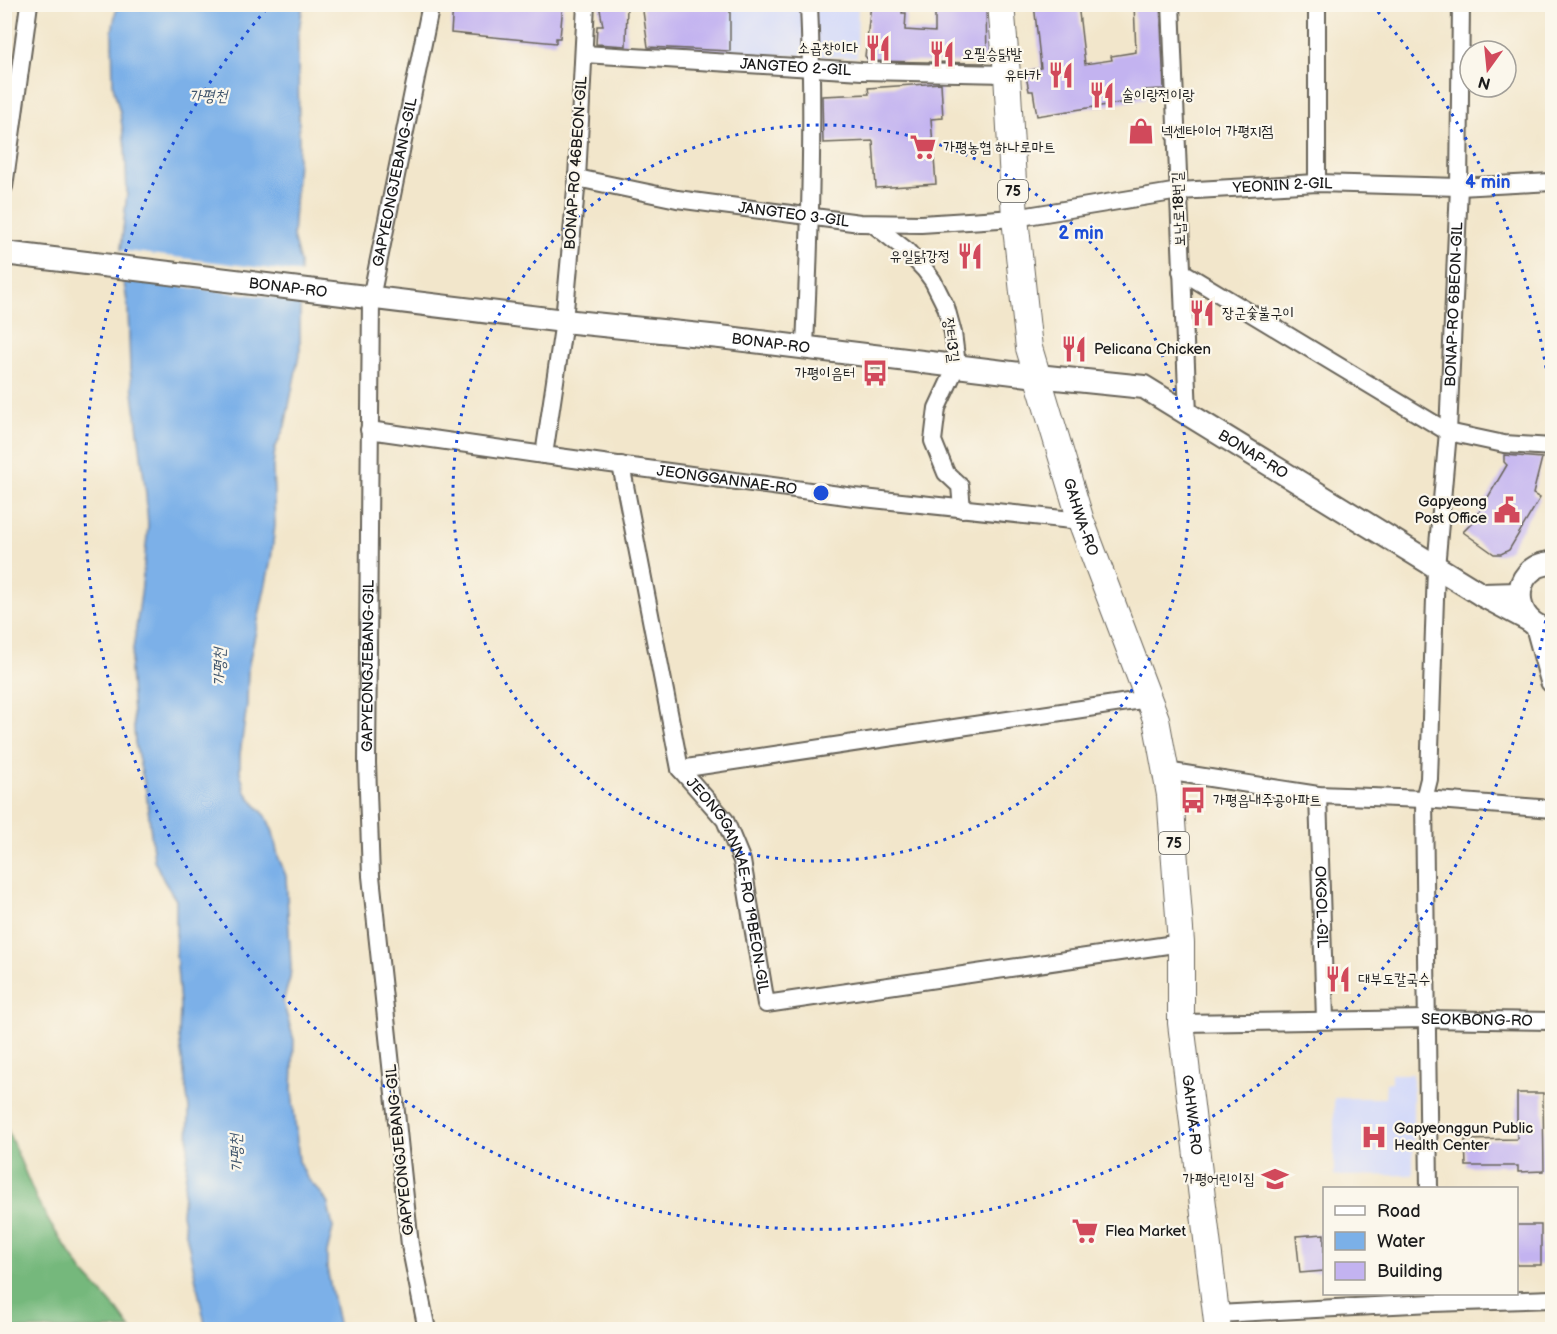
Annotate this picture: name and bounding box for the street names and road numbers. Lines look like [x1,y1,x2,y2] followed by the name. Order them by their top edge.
[739,54,852,80] street label: JANGTEO 2-GIL
[560,75,592,250] street label: BONAP-RO 46BEON-GIL
[368,96,421,268] street label: GAPYEONGJEBANG-GIL
[1168,171,1190,247] street label: 보납로18번길
[1231,173,1333,197] street label: YEONIN 2-GIL
[998,180,1028,202] road number: 75
[737,198,851,231] street label: JANGTEO 3-GIL
[1441,221,1467,387] street label: BONAP-RO 6BEON-GIL
[248,273,328,302] street label: BONAP-RO
[939,316,963,364] street label: 장터3길
[730,329,811,357] street label: BONAP-RO
[1215,425,1292,483] street label: BONAP-RO
[656,461,798,499] street label: JEONGGANNAE-RO
[1059,476,1103,558] street label: GAHWA-RO
[358,579,378,752] street label: GAPYEONGJEBANG-GIL
[682,773,774,995] street label: JEONGGANNAE-RO 19BEON-GIL
[1159,832,1189,854] road number: 75
[1311,865,1332,949] street label: OKGOL-GIL
[1421,1009,1533,1030] street label: SEOKBONG-RO
[382,1063,418,1237] street label: GAPYEONGJEBANG-GIL
[1178,1074,1206,1156] street label: GAHWA-RO

